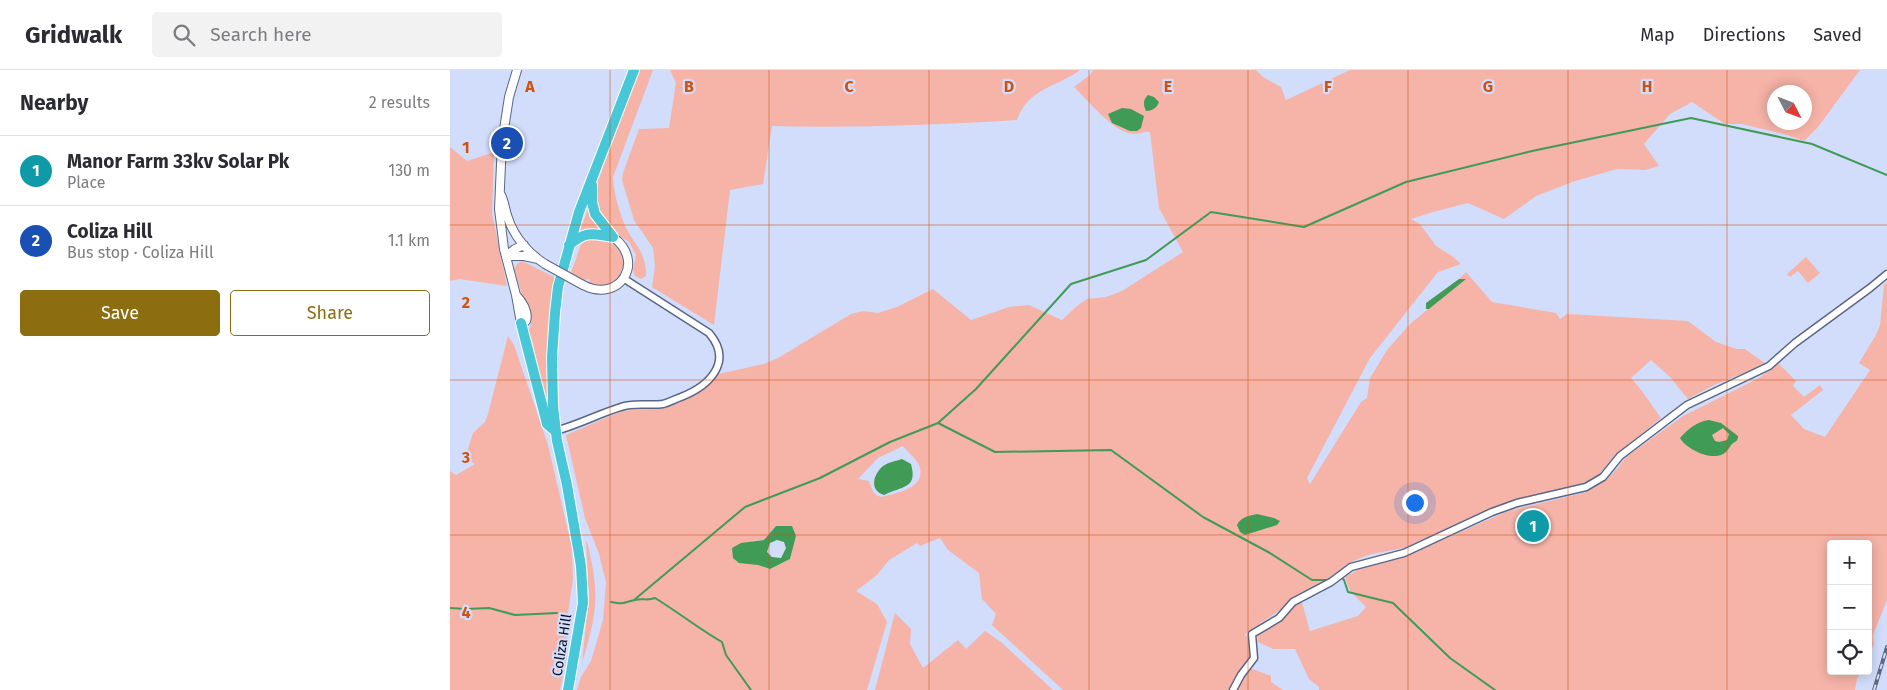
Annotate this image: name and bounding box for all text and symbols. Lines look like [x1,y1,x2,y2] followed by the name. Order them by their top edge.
[152,12,502,57] search box
[25,21,122,49] text: Gridwalk
[170,21,198,49] icon: search
[210,23,312,46] text: Search here
[1640,24,1675,46] text: Map
[1703,24,1785,46] text: Directions
[1813,24,1862,46] text: Saved
[524,77,535,96] text: A
[684,77,694,96] text: B
[844,77,854,96] text: C
[1004,77,1014,96] text: D
[1164,77,1172,96] text: E
[1324,77,1332,96] text: F
[1483,77,1493,96] text: G
[1642,77,1652,96] text: H
[1767,85,1812,130] north arrow
[20,90,88,116] text: Nearby
[369,93,430,112] text: 2 results
[491,124,523,162] pin: 2
[462,138,470,157] text: 1
[67,150,289,173] text: Manor Farm 33kv Solar Pk
[32,161,40,180] text: 1
[388,161,430,180] text: 130 m
[67,173,106,192] text: Place
[67,220,152,243] text: Coliza Hill
[32,231,40,250] text: 2
[388,231,430,250] text: 1.1 km
[67,243,214,262] text: Bus stop · Coliza Hill
[20,290,220,336] button: Save
[230,290,430,336] button: Share
[462,293,470,312] text: 2
[461,448,470,467] text: 3
[1402,490,1428,516] your location
[1517,507,1549,545] pin: 1
[1827,540,1872,675] map controls
[1827,540,1872,585] button: +
[1827,585,1872,630] button: −
[461,603,471,622] text: 4
[549,613,575,677] street label: Coliza Hill
[1827,630,1872,675] button: locate

